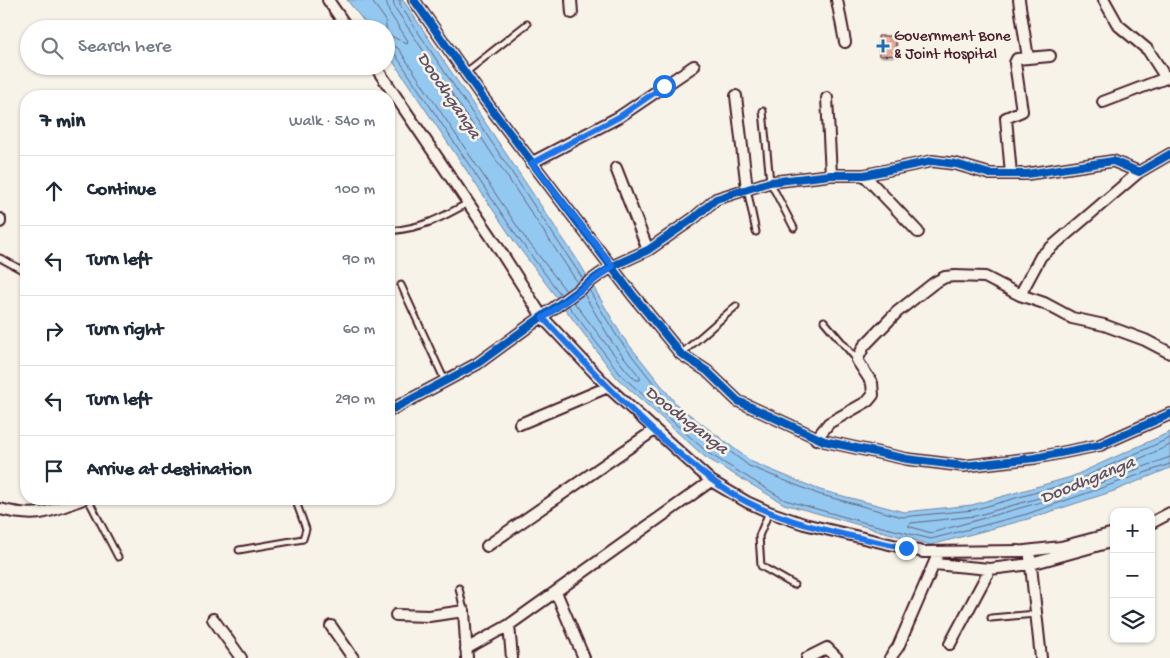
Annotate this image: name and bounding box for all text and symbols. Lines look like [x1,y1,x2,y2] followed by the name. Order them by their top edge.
[20,20,395,75] search box
[894,28,1012,65] place label: Government Bone & Joint Hospital
[38,34,66,62] icon: search
[78,36,172,59] text: Search here
[876,39,890,53] marker: Government Bone & Joint Hospital
[411,49,485,144] water label: Doodhganga
[653,75,676,98] route start
[40,110,85,135] text: 7 min
[289,113,375,132] text: Walk · 540 m
[40,177,68,205] icon: ahead
[87,179,156,202] text: Continue
[335,181,375,200] text: 100 m
[40,247,68,275] icon: left
[87,249,151,272] text: Turn left
[343,251,375,270] text: 90 m
[40,317,68,345] icon: right
[87,319,163,342] text: Turn right
[343,321,375,340] text: 60 m
[640,382,733,461] water label: Doodhganga
[40,387,68,415] icon: left
[87,389,151,412] text: Turn left
[335,391,375,410] text: 290 m
[1038,452,1139,509] water label: Doodhganga
[40,457,68,485] icon: arrive
[87,459,251,482] text: Arrive at destination
[1110,508,1155,643] map controls
[1110,508,1155,553] button: +
[895,537,918,560] route end
[1110,553,1155,598] button: −
[1110,598,1155,643] button: layers

